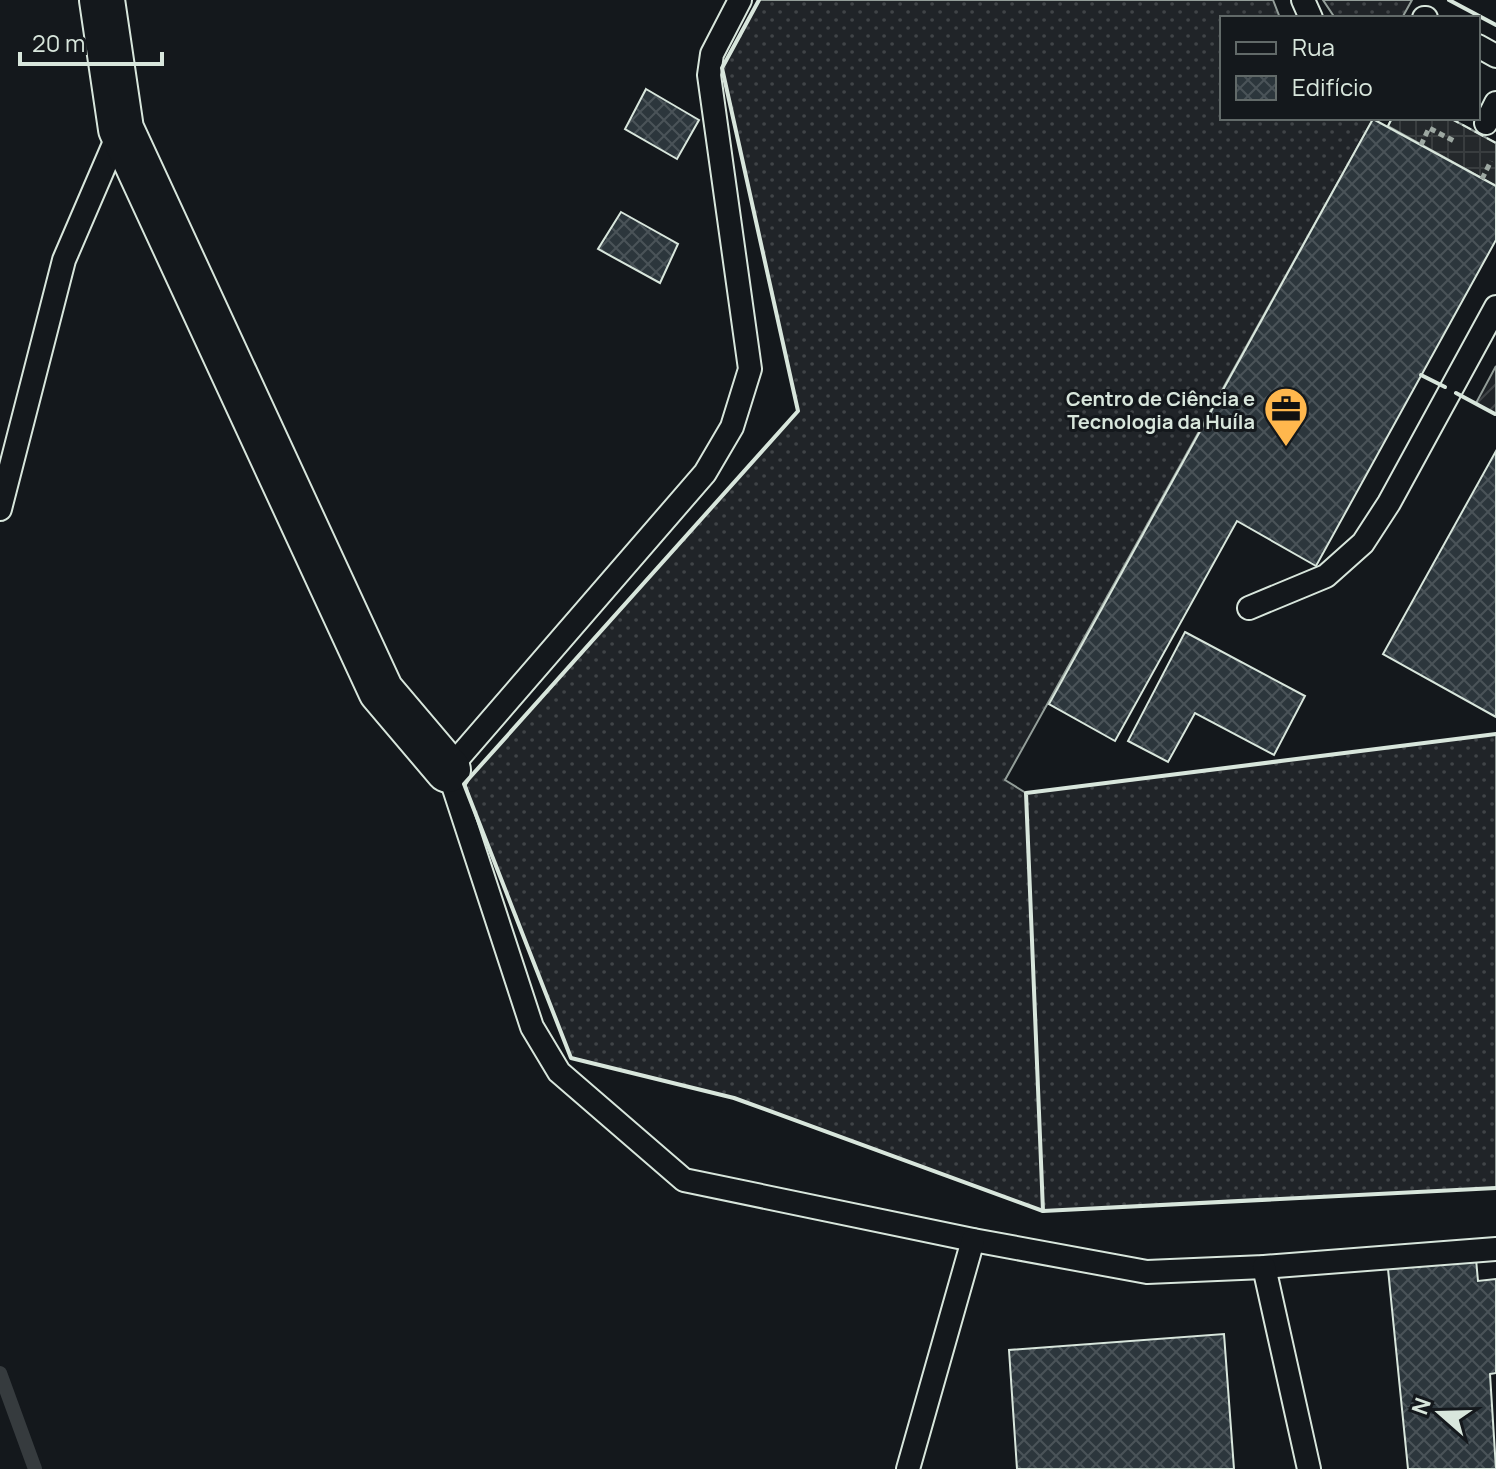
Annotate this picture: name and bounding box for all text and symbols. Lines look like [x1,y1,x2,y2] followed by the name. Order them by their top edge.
[20,16,162,66] scale bar
[1220,16,1480,120] legend
[32,26,85,59] text: 20 m
[1292,30,1335,63] text: Rua
[1292,70,1373,103] text: Edifício
[1066,385,1255,435] place label: Centro de Ciência e Tecnologia da Huíla
[1262,385,1310,448] office icon: Centro de Ciência e Tecnologia da Huíla
[1400,1373,1480,1453] north arrow
[1404,1394,1438,1419] text: N

